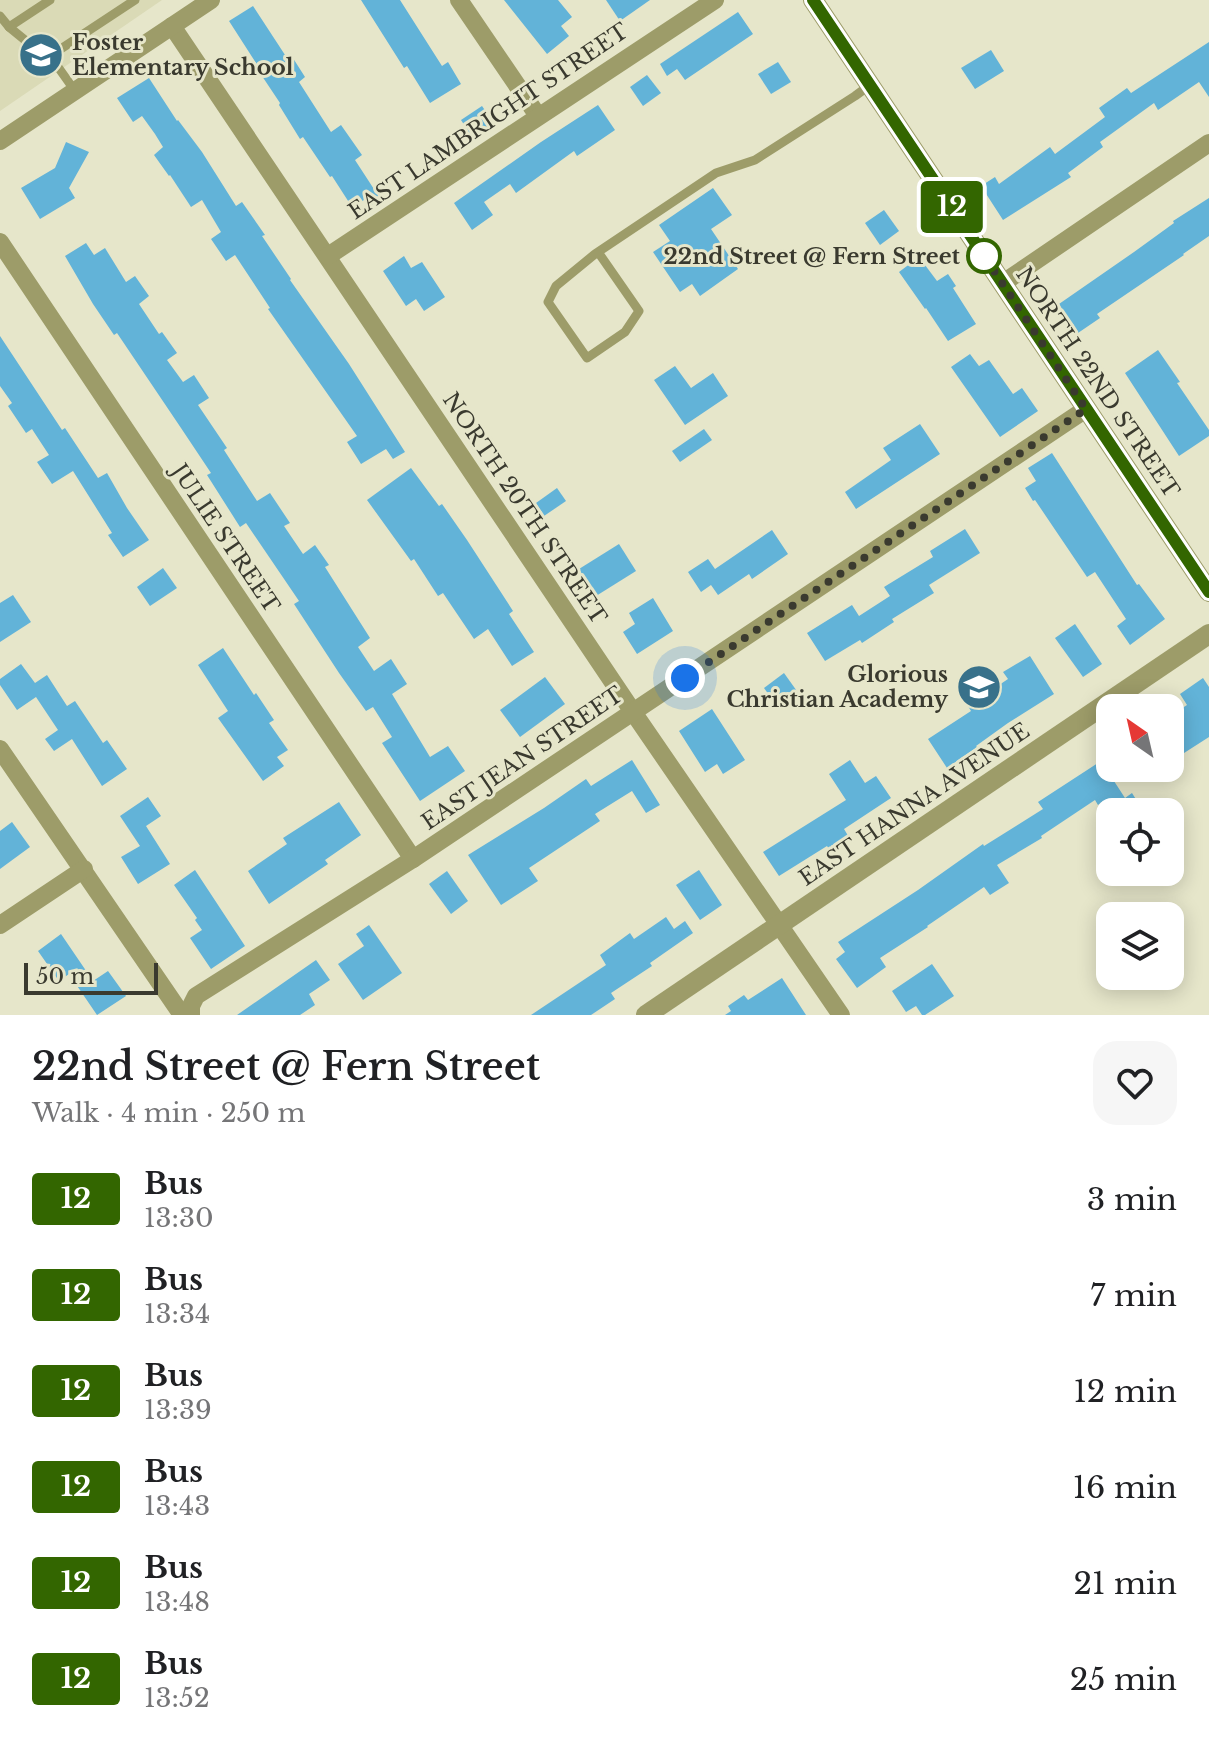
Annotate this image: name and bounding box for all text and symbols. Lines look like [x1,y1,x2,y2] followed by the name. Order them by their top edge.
[343,17,634,225] street label: EAST LAMBRIGHT STREET
[72,29,294,81] place label: Foster Elementary School
[17,31,65,79] school or university icon: Foster Elementary School
[916,181,988,233] line badge: 12
[937,189,967,224] text: 12
[967,239,1001,273] marker: 22nd Street @ Fern Street
[664,243,961,270] place label: 22nd Street @ Fern Street
[1010,262,1185,503] street label: NORTH 22ND STREET
[437,387,612,629] street label: NORTH 20TH STREET
[164,456,286,618] street label: JULIE STREET
[665,658,705,698] your location
[727,661,949,713] place label: Glorious Christian Academy
[955,663,1003,711] school or university icon: Glorious Christian Academy
[417,681,628,836] street label: EAST JEAN STREET
[1096,694,1184,782] north arrow
[1096,694,1184,990] map controls
[794,717,1035,892] street label: EAST HANNA AVENUE
[1096,798,1184,886] button: locate
[1096,902,1184,990] button: layers
[24,959,158,995] scale bar
[36,963,94,990] text: 50 m
[1093,1041,1177,1125] button: heart
[32,1043,540,1090] text: 22nd Street @ Fern Street
[32,1097,306,1129] text: Walk · 4 min · 250 m
[144,1165,203,1202] text: Bus
[61,1181,91,1216] text: 12
[1087,1181,1177,1218] text: 3 min
[144,1202,214,1234] text: 13:30
[144,1261,203,1298] text: Bus
[61,1277,91,1312] text: 12
[1090,1277,1177,1314] text: 7 min
[144,1298,210,1330] text: 13:34
[144,1357,203,1394] text: Bus
[61,1373,91,1408] text: 12
[1073,1373,1177,1410] text: 12 min
[144,1394,212,1426] text: 13:39
[144,1453,203,1490] text: Bus
[61,1469,91,1504] text: 12
[1073,1469,1177,1506] text: 16 min
[144,1490,210,1522] text: 13:43
[144,1549,203,1586] text: Bus
[61,1565,91,1600] text: 12
[1073,1565,1177,1602] text: 21 min
[144,1586,210,1618] text: 13:48
[144,1645,203,1682] text: Bus
[61,1661,91,1696] text: 12
[1070,1661,1177,1698] text: 25 min
[144,1682,210,1714] text: 13:52

